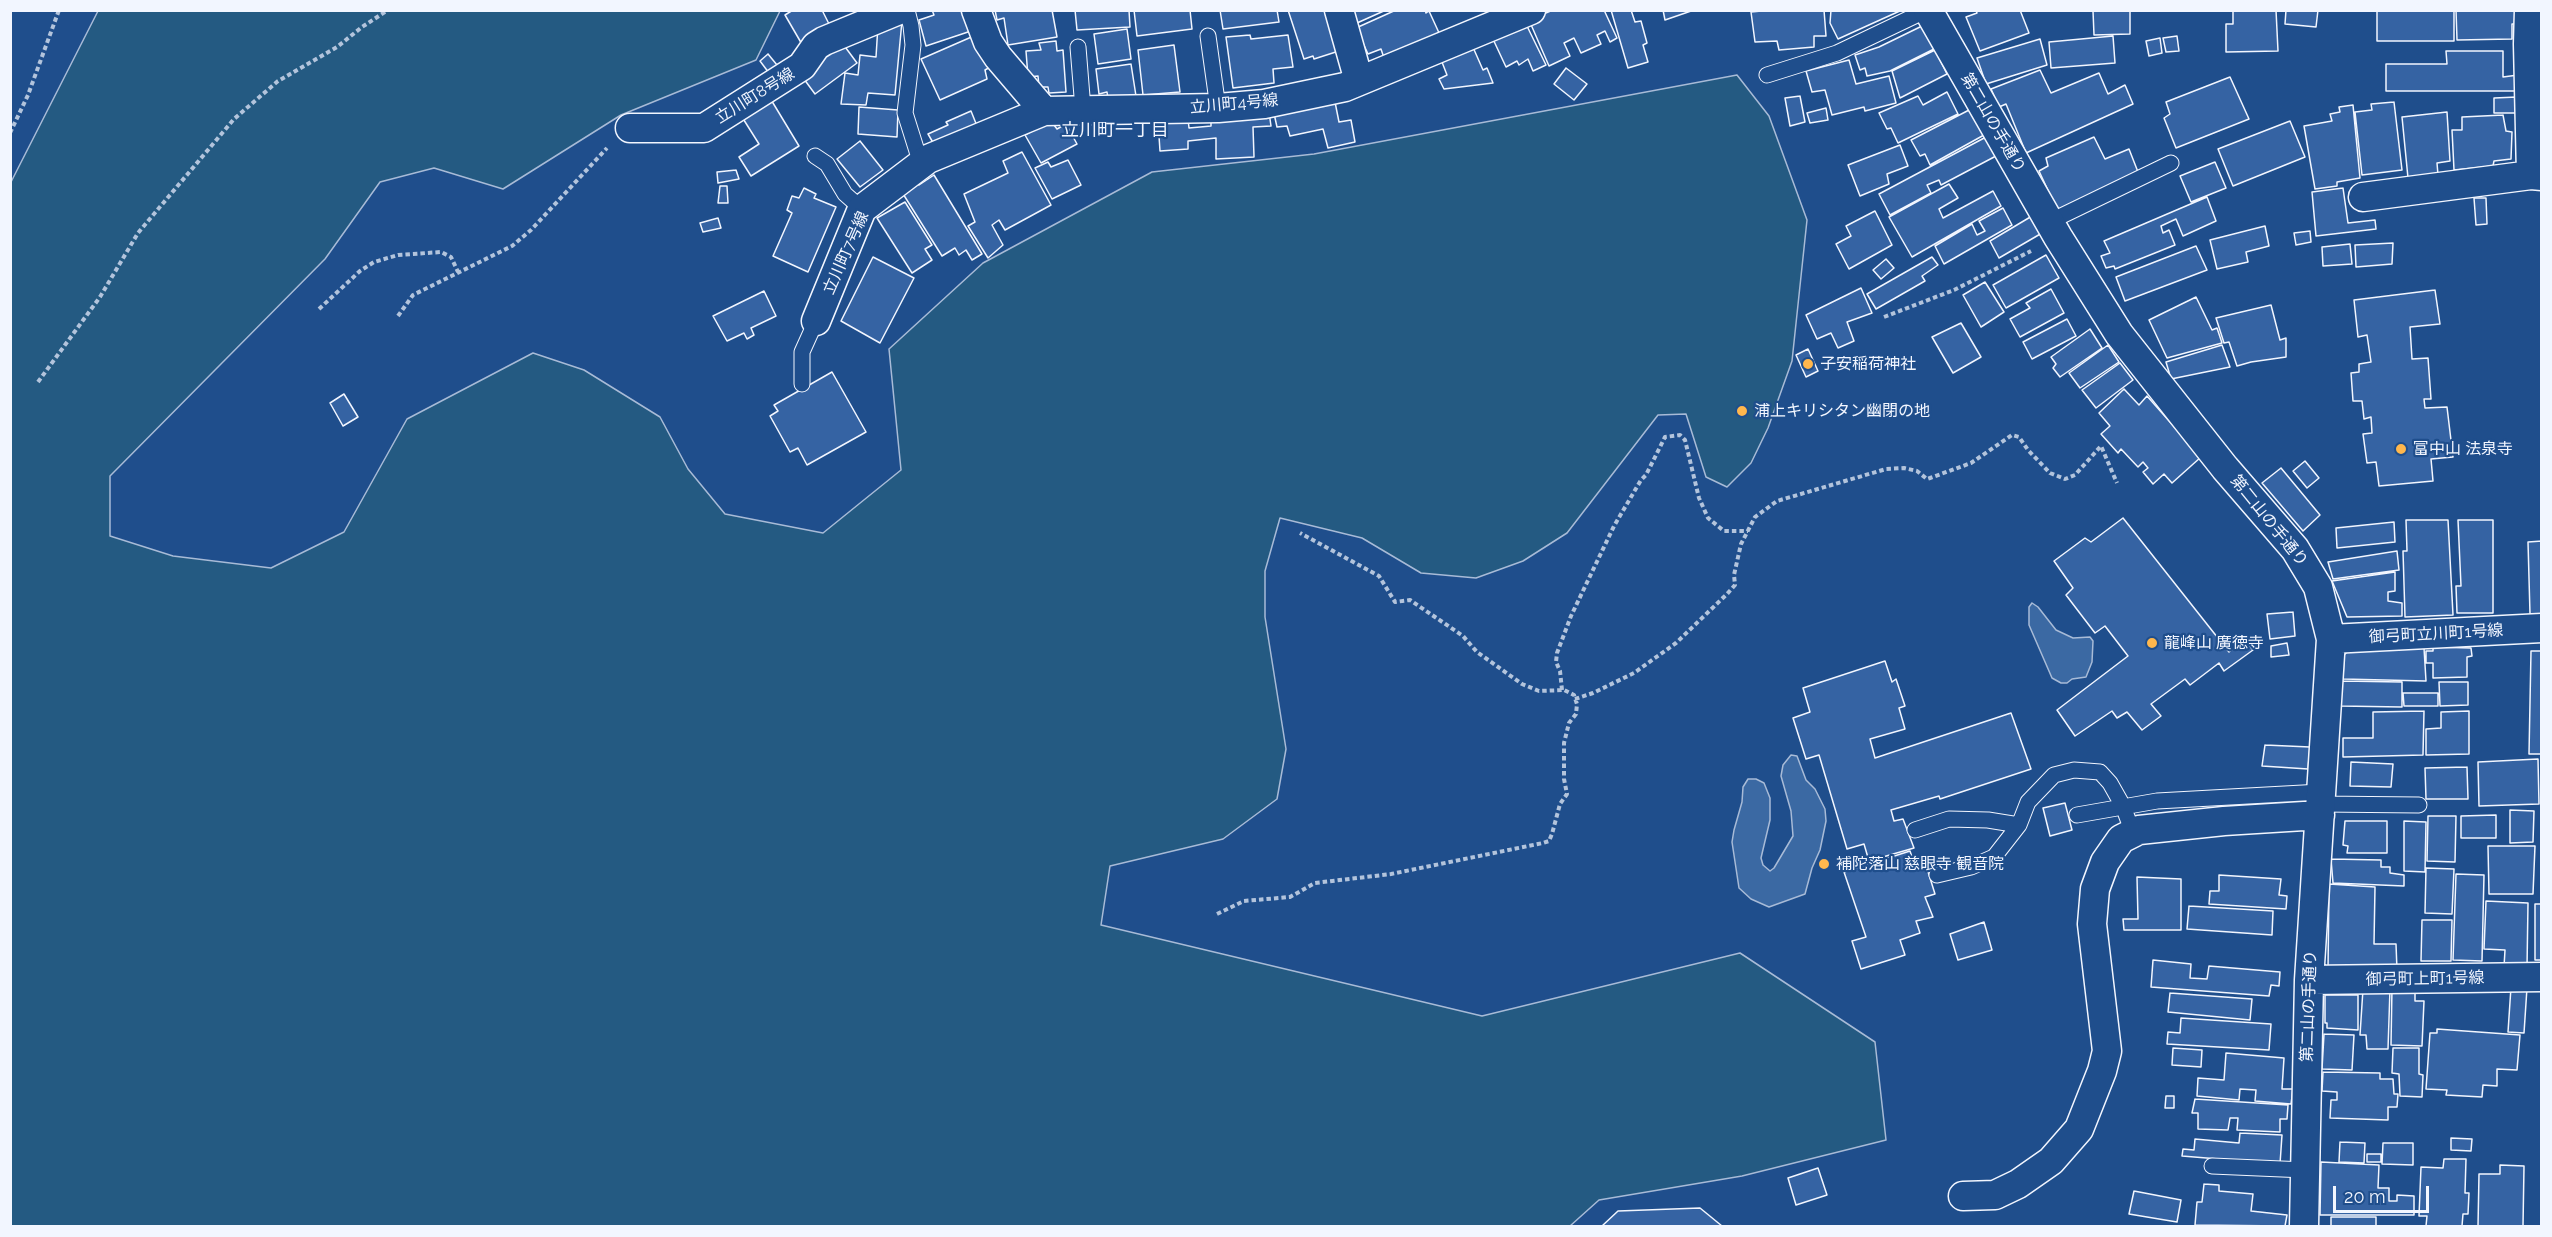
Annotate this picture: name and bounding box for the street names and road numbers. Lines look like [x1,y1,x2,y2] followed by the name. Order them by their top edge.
[712,64,798,128] street label: 立川町8号線
[1957,70,2029,176] street label: 第二山の手通り
[1189,91,1279,117] street label: 立川町4号線
[819,209,873,297] street label: 立川町7号線
[2226,471,2312,571] street label: 第二山の手通り
[2368,621,2504,647] street label: 御弓町立川町1号線
[2297,950,2321,1062] street label: 第二山の手通り
[2365,968,2485,990] street label: 御弓町上町1号線

